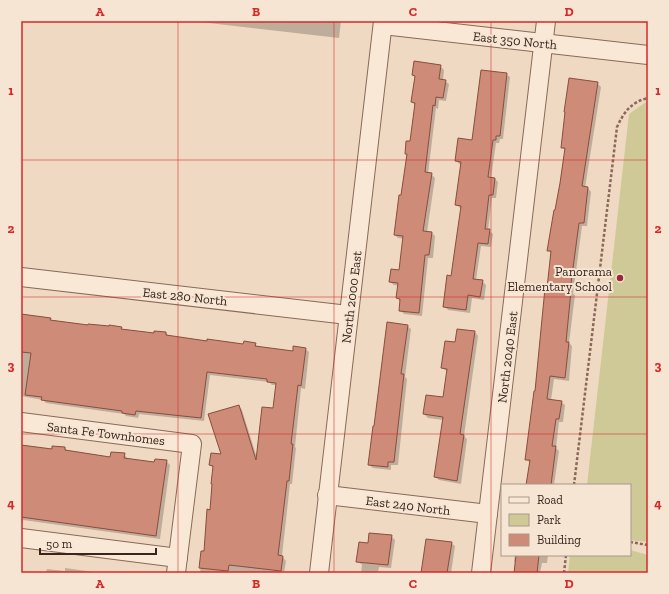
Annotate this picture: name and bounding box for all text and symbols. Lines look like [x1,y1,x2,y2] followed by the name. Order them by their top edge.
[96,4,105,19] text: A
[252,4,260,19] text: B
[409,4,417,19] text: C
[564,4,574,19] text: D
[472,29,558,52] street label: East 350 North
[8,83,14,98] text: 1
[655,83,661,98] text: 1
[8,221,15,236] text: 2
[655,221,662,236] text: 2
[338,250,365,344] street label: North 2000 East
[507,264,613,294] place label: Panorama Elementary School
[615,273,625,283] marker: Panorama Elementary School
[142,285,229,308] street label: East 280 North
[494,310,521,404] street label: North 2040 East
[8,358,15,373] text: 3
[655,358,662,373] text: 3
[46,419,166,448] street label: Santa Fe Townhomes
[501,484,631,556] legend
[365,493,452,518] street label: East 240 North
[537,493,563,507] text: Road
[7,496,15,511] text: 4
[654,496,662,511] text: 4
[537,513,562,527] text: Park
[40,530,156,556] scale bar
[537,533,581,547] text: Building
[46,537,73,551] text: 50 m
[96,576,105,591] text: A
[252,576,260,591] text: B
[409,576,417,591] text: C
[564,576,574,591] text: D

